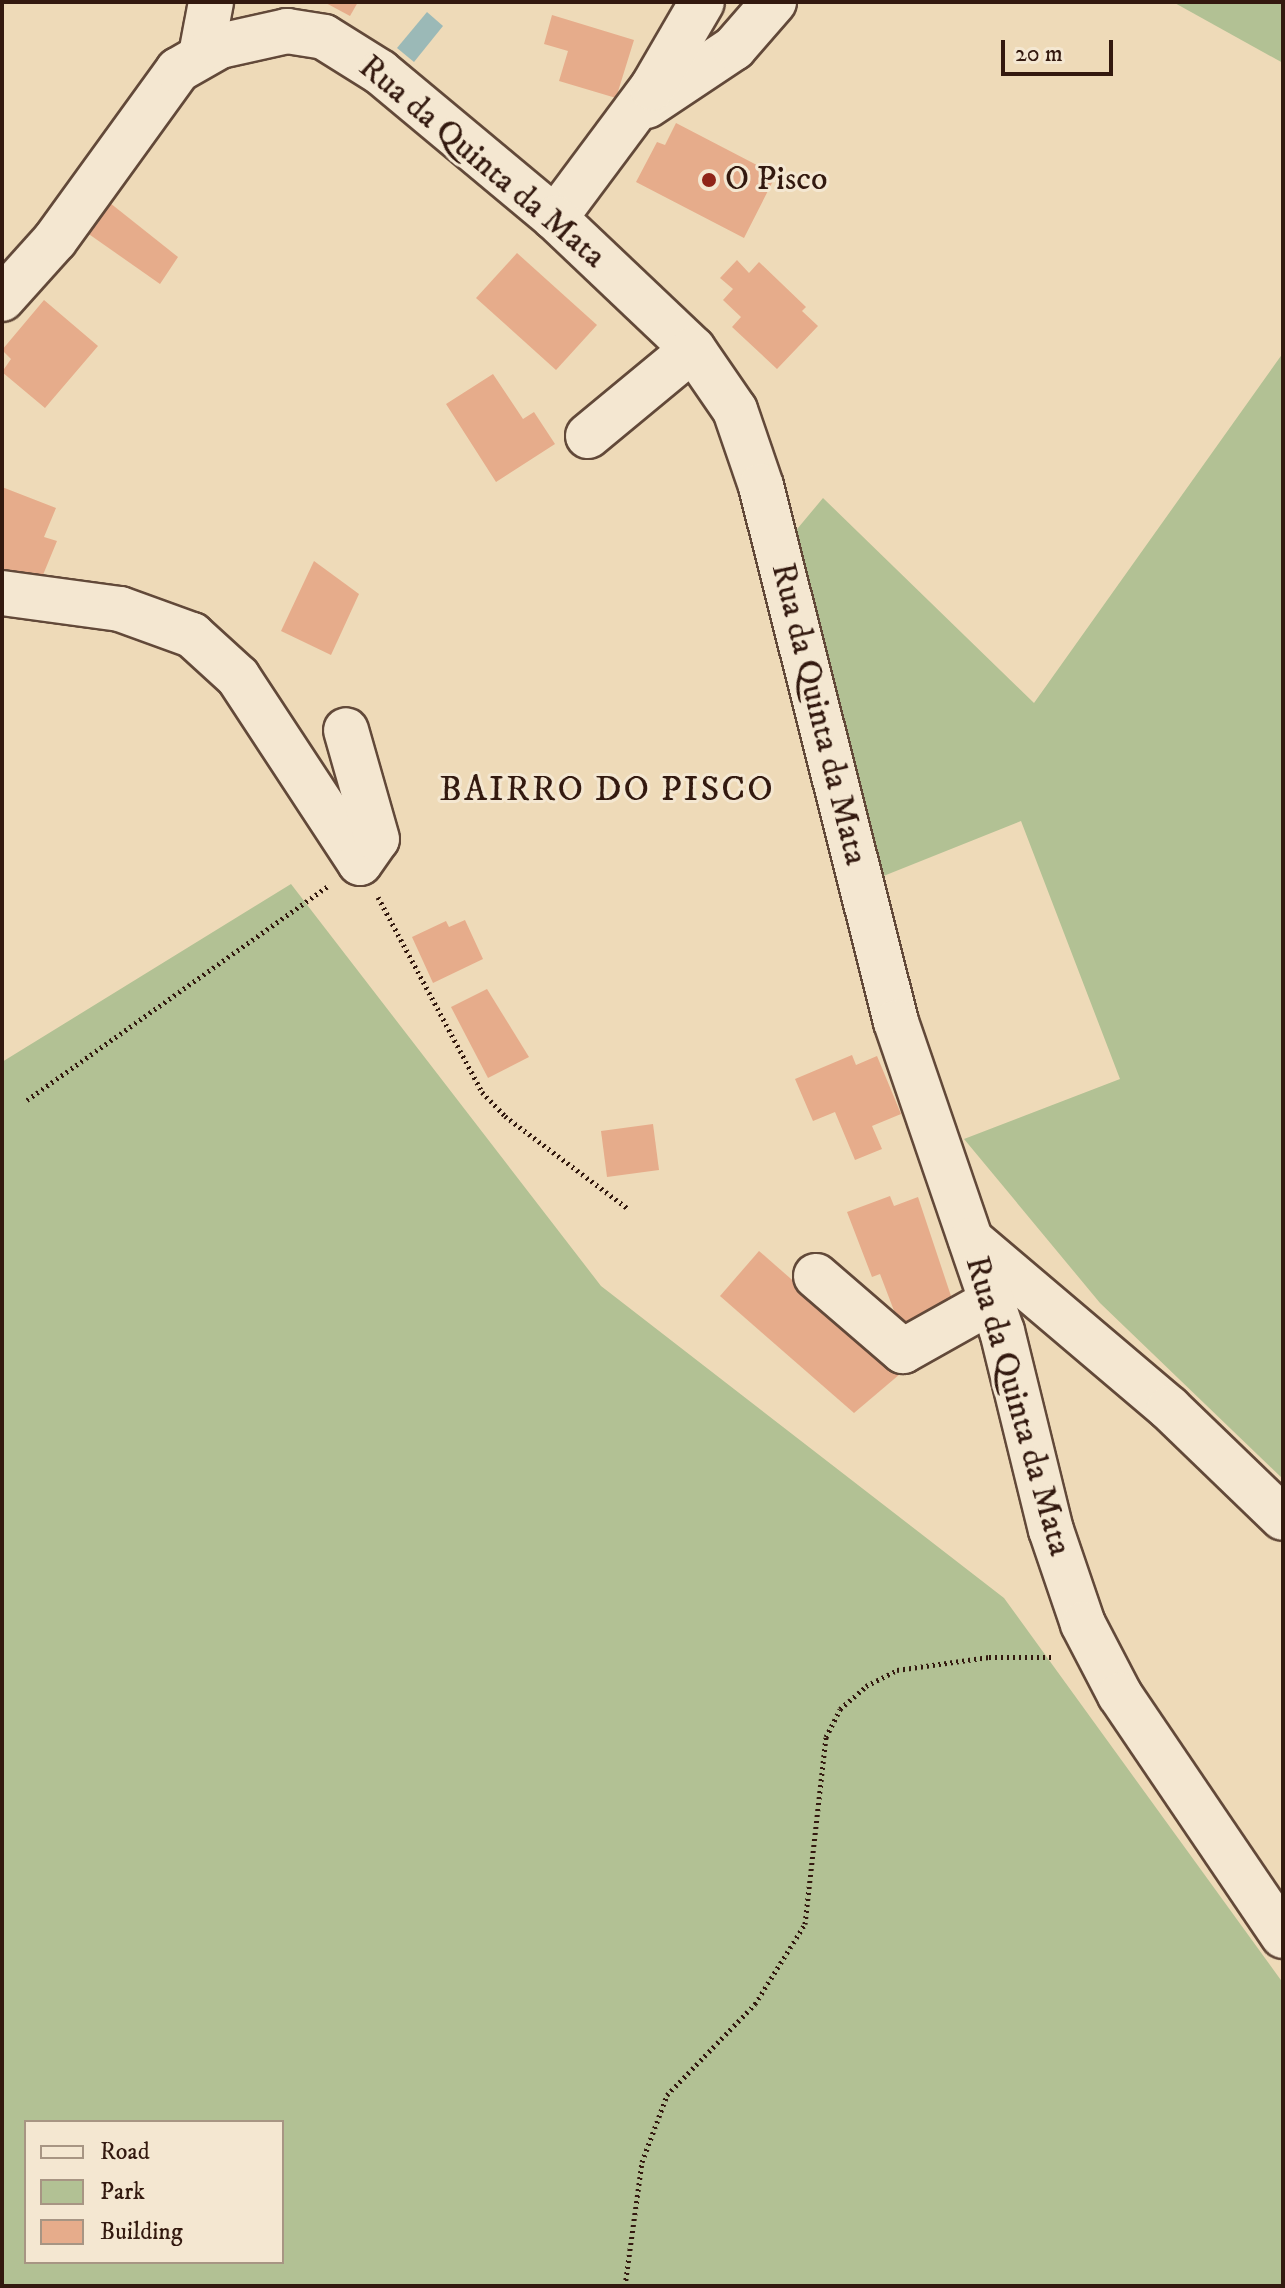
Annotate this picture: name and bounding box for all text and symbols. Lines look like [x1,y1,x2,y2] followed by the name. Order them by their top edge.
[1005,24,1117,74] scale bar
[1015,39,1063,69] text: 20 m
[350,47,614,277] street label: Rua da Quinta da Mata
[725,160,827,200] place label: O Pisco
[700,171,718,189] marker: O Pisco
[762,559,876,869] street label: Rua da Quinta da Mata
[439,768,775,812] district label: BAIRRO DO PISCO
[956,1252,1080,1560] street label: Rua da Quinta da Mata
[24,2120,284,2264] legend
[100,2137,150,2167] text: Road
[100,2177,145,2207] text: Park
[100,2217,183,2247] text: Building

